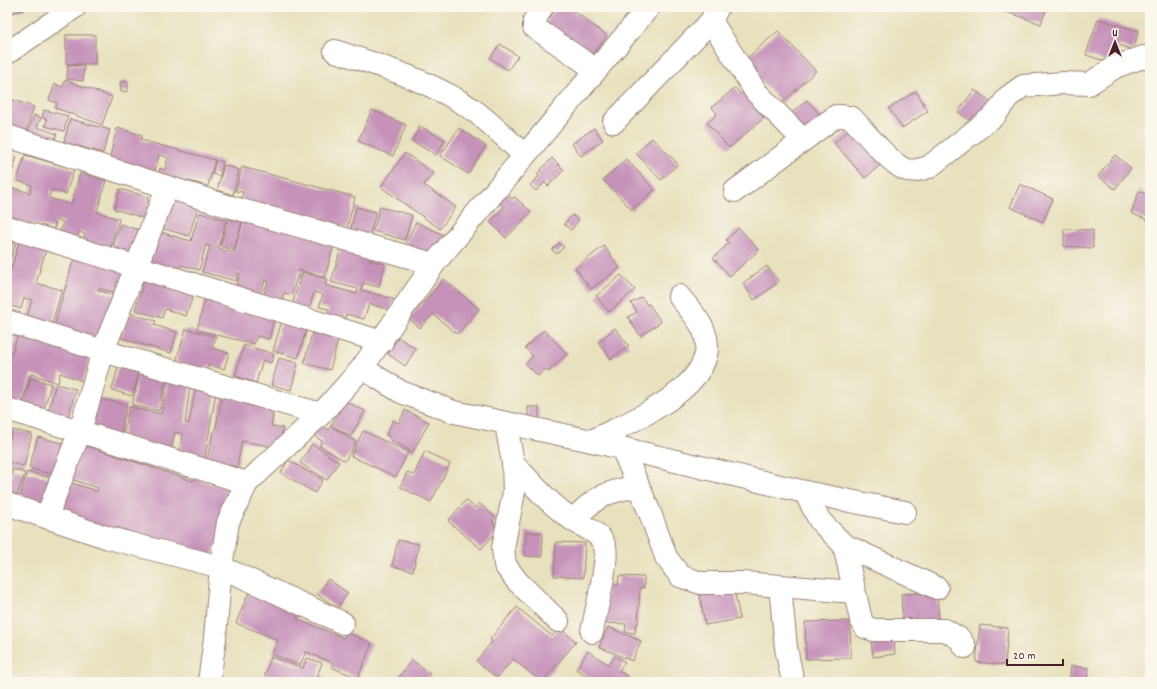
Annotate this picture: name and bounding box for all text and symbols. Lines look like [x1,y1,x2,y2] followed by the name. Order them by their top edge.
[1095,22,1135,62] north arrow
[1112,26,1118,42] text: U
[1007,641,1063,667] scale bar
[1013,648,1036,665] text: 20 m

